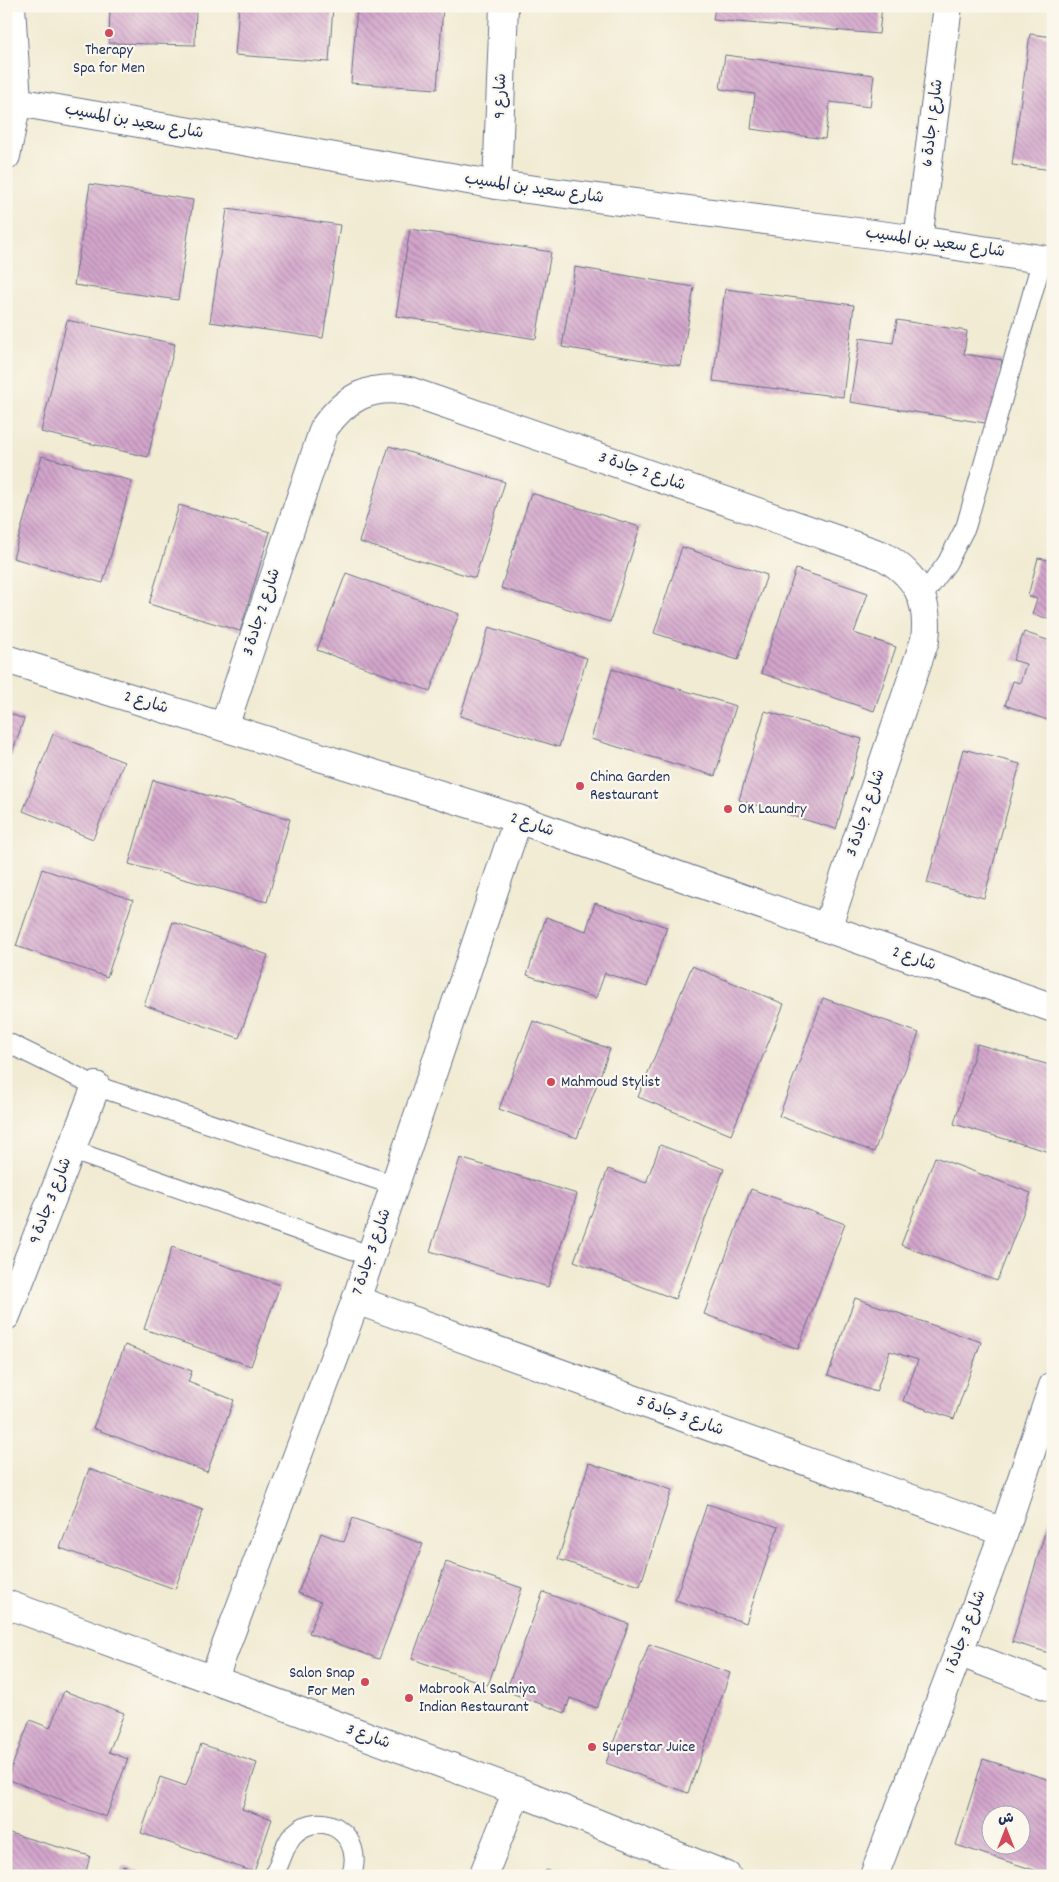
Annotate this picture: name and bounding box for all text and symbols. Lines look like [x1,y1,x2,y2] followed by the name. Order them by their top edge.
[103,27,115,39] marker: Therapy Spa for Men
[73,39,145,80] place label: Therapy Spa for Men
[489,73,513,119] street label: شارع 9
[916,78,950,168] street label: شارع 1 جادة 6
[63,98,205,146] street label: شارع سعيد بن المسيب
[463,168,605,210] street label: شارع سعيد بن المسيب
[864,222,1006,264] street label: شارع سعيد بن المسيب
[595,446,689,498] street label: شارع 2 جادة 3
[237,565,287,659] street label: شارع 2 جادة 3
[121,685,171,721] street label: شارع 2
[590,766,670,807] place label: China Garden Restaurant
[840,766,892,860] street label: شارع 2 جادة 3
[574,780,586,792] marker: China Garden Restaurant
[738,798,807,821] place label: OK Laundry
[722,803,734,815] marker: OK Laundry
[507,807,557,843] street label: شارع 2
[889,941,939,977] street label: شارع 2
[561,1071,660,1094] place label: Mahmoud Stylist
[545,1076,557,1088] marker: Mahmoud Stylist
[24,1154,78,1248] street label: شارع 3 جادة 9
[346,1206,398,1298] street label: شارع 3 جادة 7
[633,1390,727,1442] street label: شارع 3 جادة 5
[940,1587,992,1677] street label: شارع 3 جادة 1
[289,1662,355,1703] place label: Salon Snap For Men
[359,1676,371,1688] marker: Salon Snap For Men
[419,1678,536,1719] place label: Mabrook Al Salmiya Indian Restaurant
[403,1692,415,1704] marker: Mabrook Al Salmiya Indian Restaurant
[343,1718,393,1756] street label: شارع 3
[602,1736,695,1759] place label: Superstar Juice
[586,1741,598,1753] marker: Superstar Juice
[982,1804,1032,1854] north arrow
[998,1809,1014,1829] text: ش

